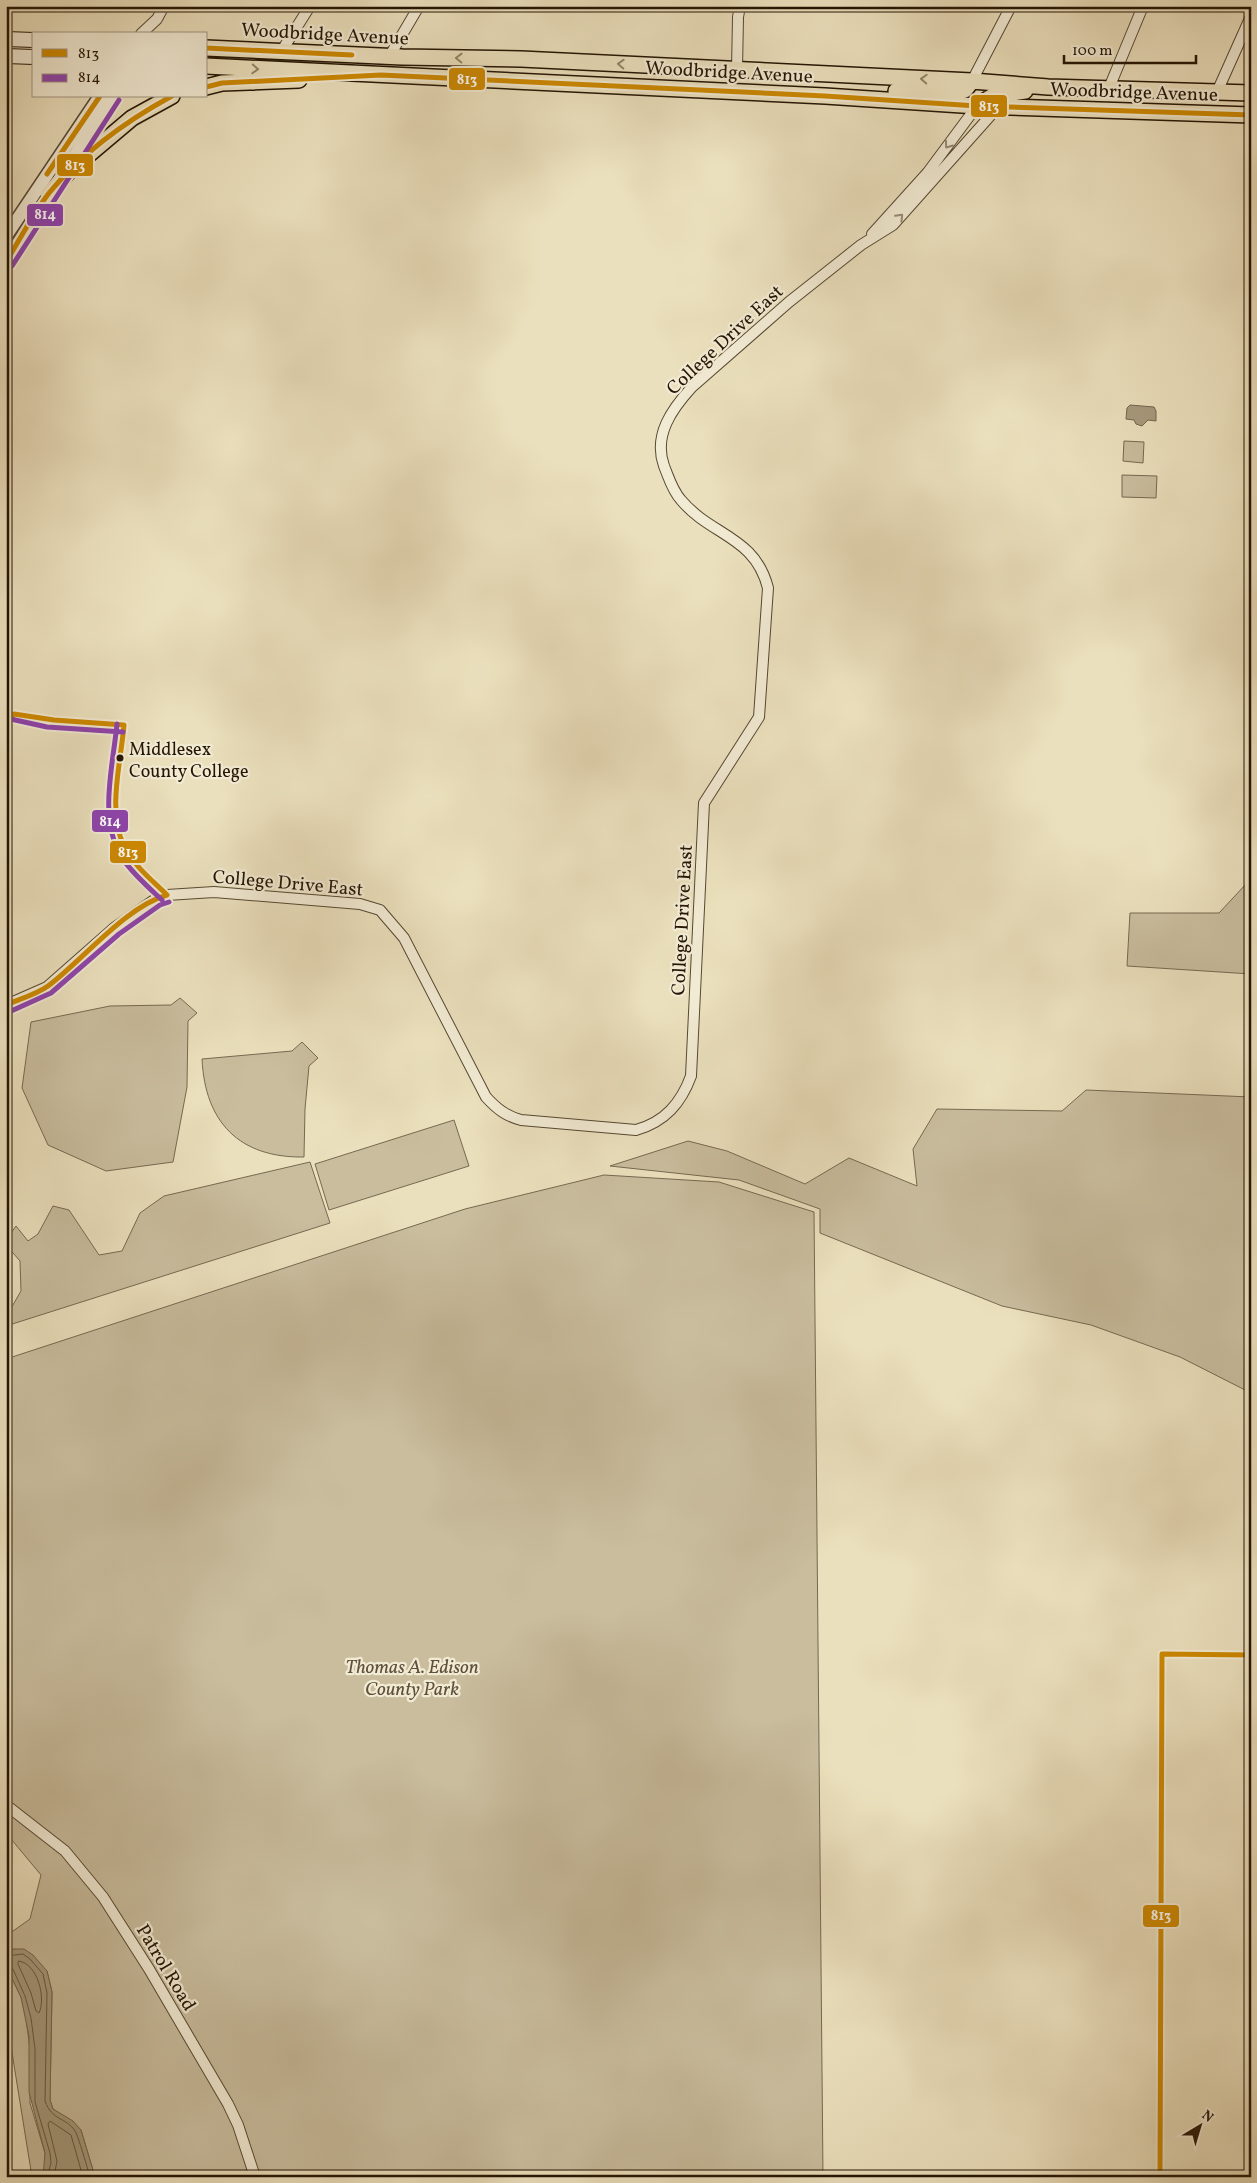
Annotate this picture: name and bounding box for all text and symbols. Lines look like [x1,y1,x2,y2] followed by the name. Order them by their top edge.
[240,18,409,52] street label: Woodbridge Avenue
[32,32,208,98] legend
[1064,32,1197,64] scale bar
[1072,41,1112,62] text: 100 m
[78,44,99,65] text: 813
[455,53,462,63] one-way arrow
[644,56,813,90] street label: Woodbridge Avenue
[617,59,625,70] one-way arrow
[251,63,259,74] one-way arrow
[448,67,486,91] line badge: 813
[78,68,100,89] text: 814
[457,71,477,90] text: 813
[919,73,927,84] one-way arrow
[1050,77,1218,109] street label: Woodbridge Avenue
[970,94,1008,118] line badge: 813
[979,98,999,117] text: 813
[945,139,954,149] one-way arrow
[56,153,94,177] line badge: 813
[65,157,85,176] text: 813
[26,203,64,227] line badge: 814
[34,206,56,225] text: 814
[894,214,903,223] one-way arrow
[661,279,790,401] street label: College Drive East
[129,738,249,785] place label: Middlesex County College
[115,753,125,763] marker: Middlesex County College
[91,809,129,833] line badge: 814
[99,813,121,832] text: 814
[109,840,147,864] line badge: 813
[118,844,138,863] text: 813
[666,844,700,996] street label: College Drive East
[211,864,365,904] street label: College Drive East
[345,1655,479,1703] park label: Thomas A. Edison County Park
[1142,1904,1180,1928] line badge: 813
[1151,1907,1171,1926] text: 813
[129,1920,201,2016] street label: Patrol Road
[1174,2100,1224,2150] north arrow
[1197,2106,1217,2128] text: N

